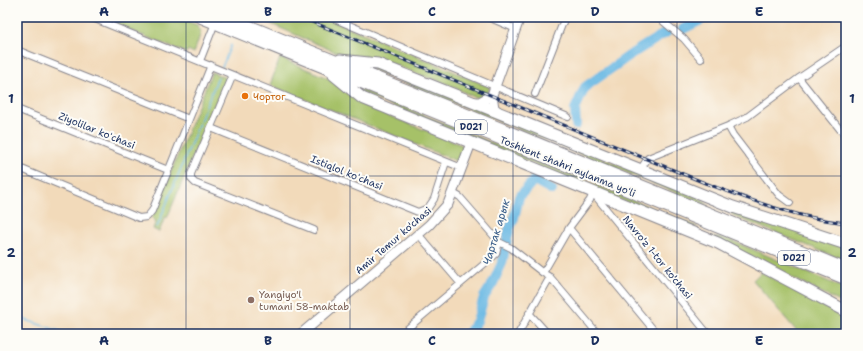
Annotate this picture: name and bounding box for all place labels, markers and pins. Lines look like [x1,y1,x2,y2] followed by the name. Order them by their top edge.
[253,90,286,103] place label: Чортог
[240,91,250,101] marker: Чортог
[259,288,349,313] place label: Yangiyo'l tumani 58-maktab
[246,295,256,305] marker: Yangiyo'l tumani 58-maktab

